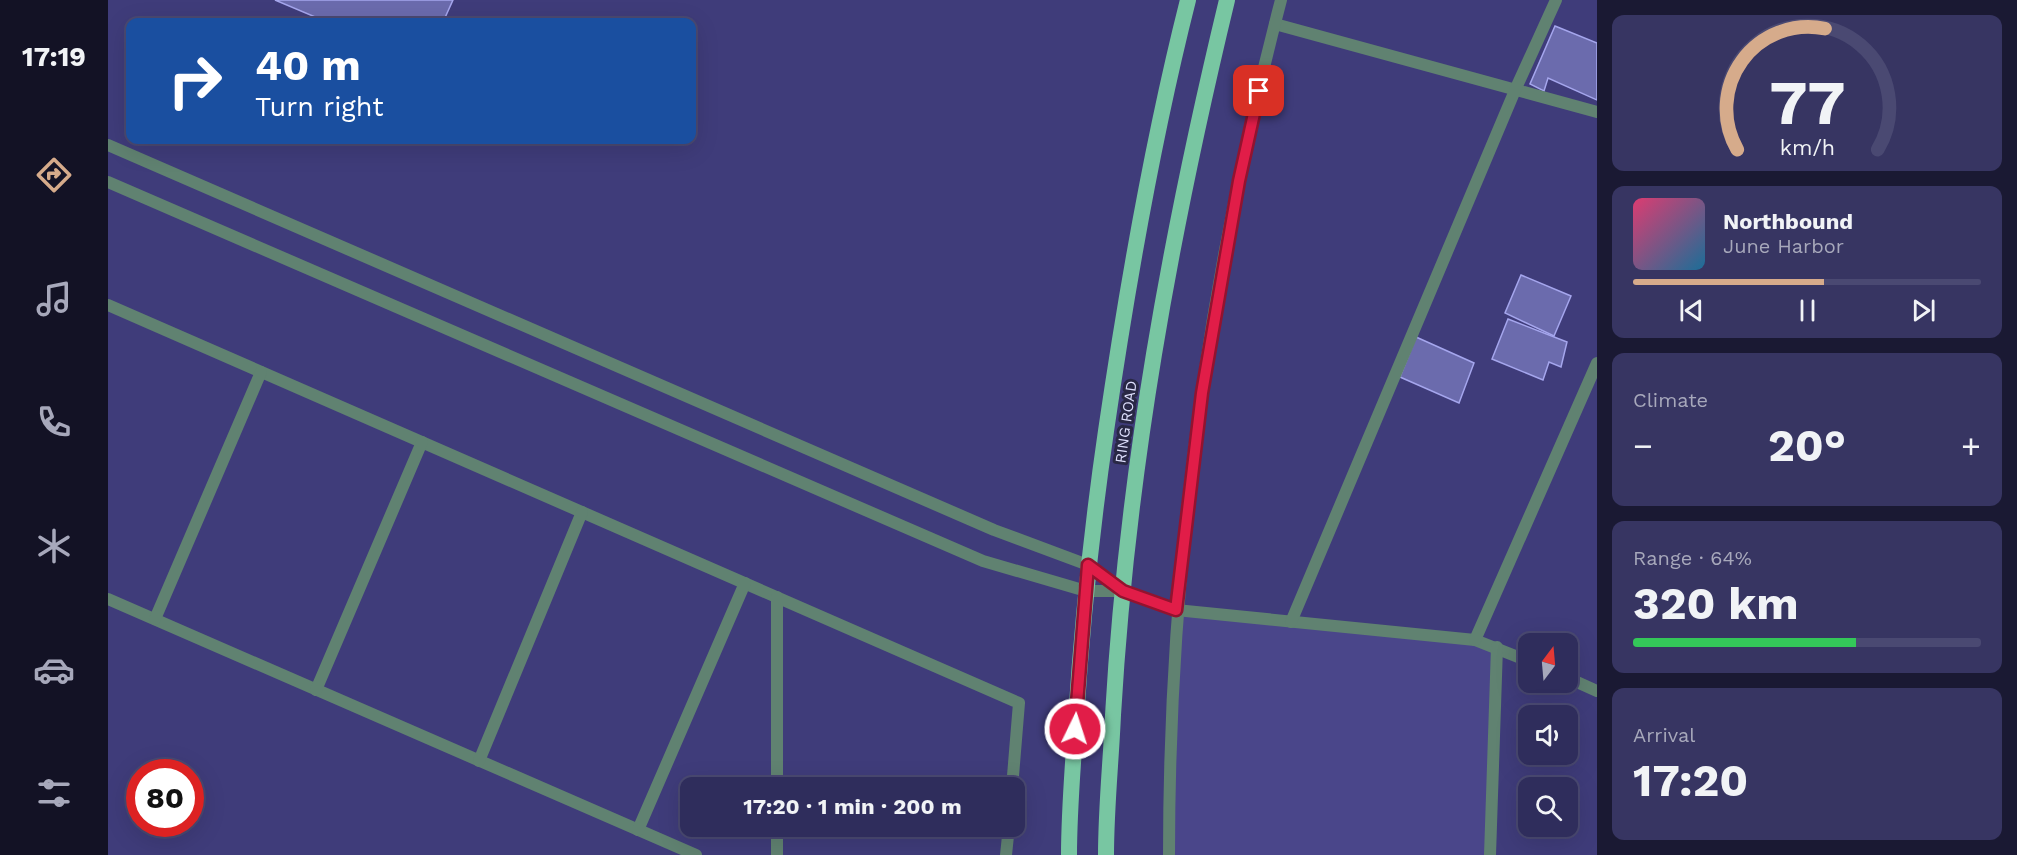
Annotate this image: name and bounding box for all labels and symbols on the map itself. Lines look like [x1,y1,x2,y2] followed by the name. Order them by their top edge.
[1233,65,1284,116] pin
[1111,380,1141,464] street label: RING ROAD
[1518,633,1578,693] north arrow
[1043,697,1107,761] position arrow
[126,759,204,837] speed limit sign: 80

